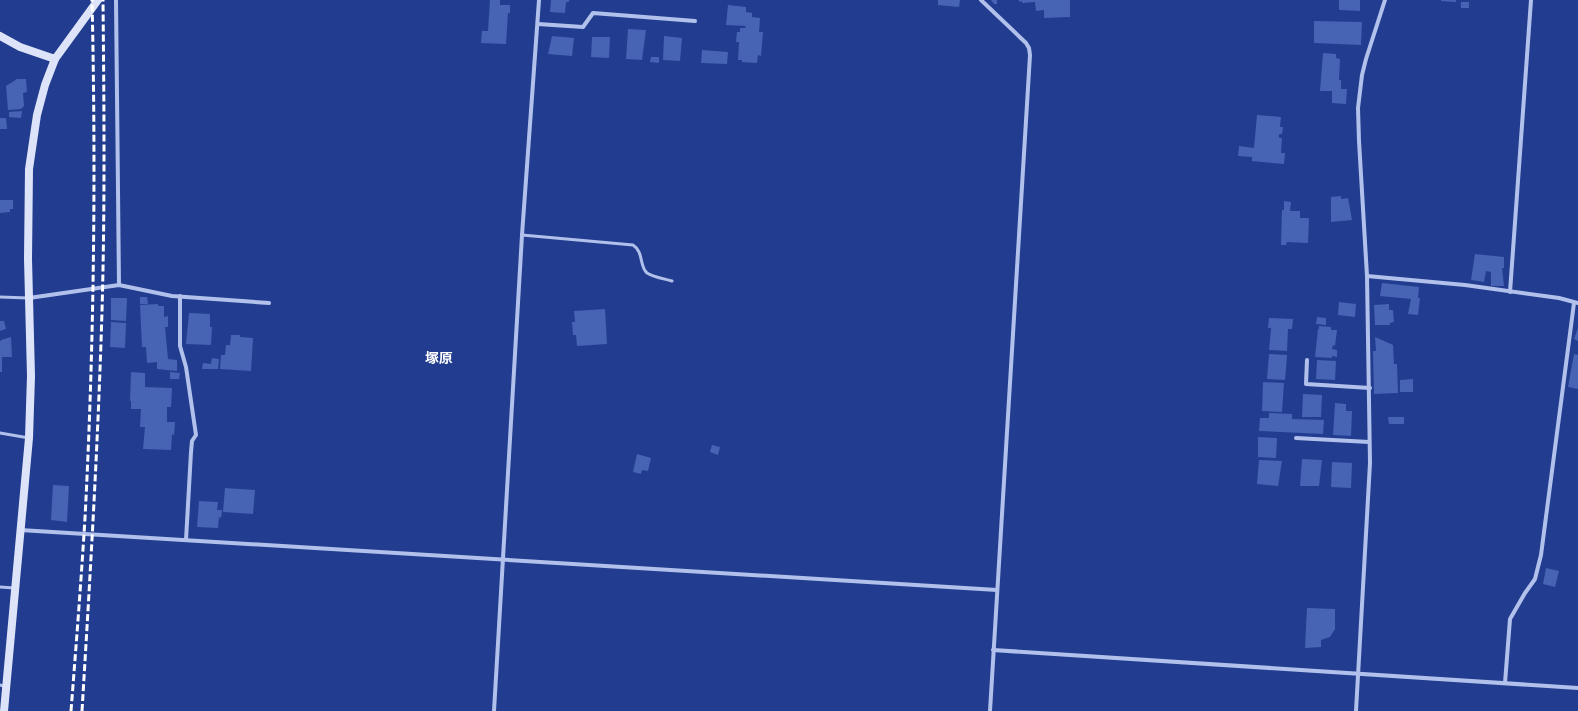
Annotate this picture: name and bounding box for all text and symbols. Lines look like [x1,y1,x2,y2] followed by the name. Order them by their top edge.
[425,350,453,366] district label: 塚原

